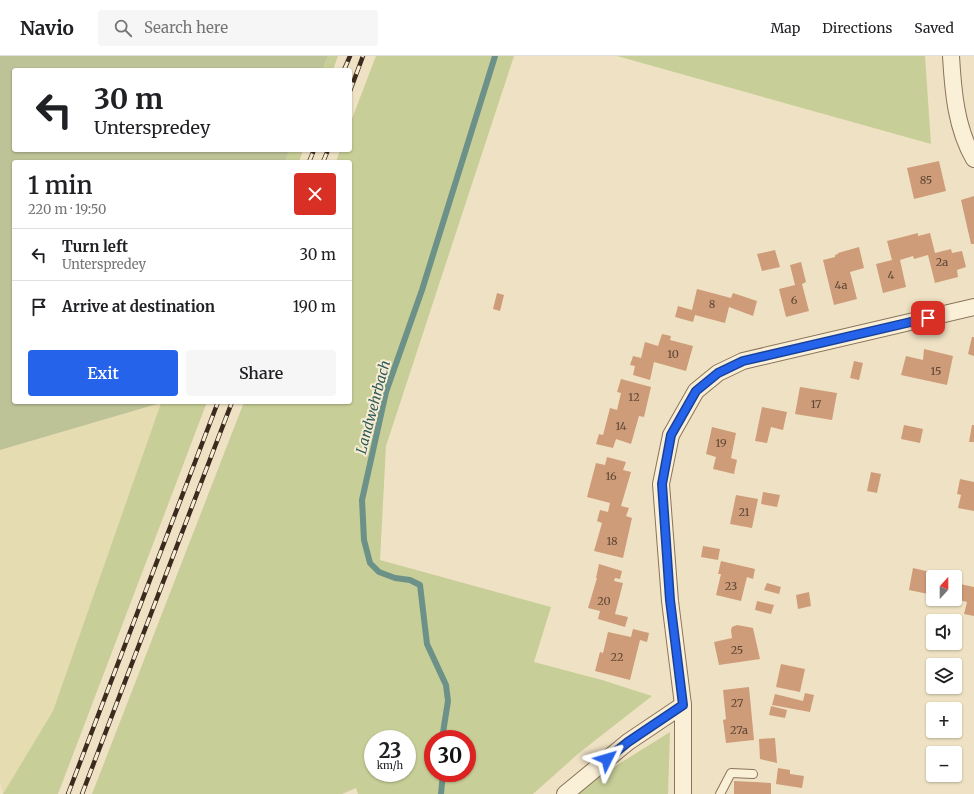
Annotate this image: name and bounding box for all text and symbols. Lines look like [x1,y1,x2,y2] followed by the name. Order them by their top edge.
[98,10,378,46] search box
[20,16,74,40] text: Navio
[112,17,134,39] icon: search
[144,18,228,37] text: Search here
[770,19,800,37] text: Map
[822,19,892,37] text: Directions
[914,19,954,37] text: Saved
[94,81,163,117] text: 30 m
[28,84,80,136] icon: left
[94,116,210,139] text: Unterspredey
[28,170,93,201] text: 1 min
[294,173,336,215] button: close
[920,173,932,187] house number: 85
[28,201,106,218] text: 220 m · 19:50
[62,237,128,256] text: Turn left
[28,244,50,266] icon: left
[299,245,336,264] text: 30 m
[936,255,948,269] house number: 2a
[62,256,146,273] text: Unterspredey
[888,268,895,282] house number: 4
[835,278,848,292] house number: 4a
[791,293,798,307] house number: 6
[28,296,50,318] icon: arrive
[62,297,215,316] text: Arrive at destination
[293,297,336,316] text: 190 m
[709,297,716,311] house number: 8
[911,301,945,335] pin
[917,307,939,329] icon: arrive
[667,347,679,361] house number: 10
[28,350,178,396] button: Exit
[186,350,336,396] button: Share
[352,358,394,456] water label: Landwehrbach
[930,364,942,378] house number: 15
[628,390,640,404] house number: 12
[811,397,821,411] house number: 17
[615,419,627,433] house number: 14
[715,436,727,450] house number: 19
[605,469,617,483] house number: 16
[738,505,750,519] house number: 21
[606,534,618,548] house number: 18
[926,570,962,606] north arrow
[926,570,962,782] map controls
[725,579,737,593] house number: 23
[597,594,611,608] house number: 20
[926,614,962,650] button: sound
[731,643,743,657] house number: 25
[611,650,623,664] house number: 22
[926,658,962,694] button: layers
[731,696,743,710] house number: 27
[926,702,962,738] button: +
[730,723,748,737] house number: 27a
[424,730,476,782] speed limit sign: 30
[379,738,401,763] text: 23
[586,738,628,780] position arrow
[926,746,962,782] button: −
[377,759,403,772] text: km/h

